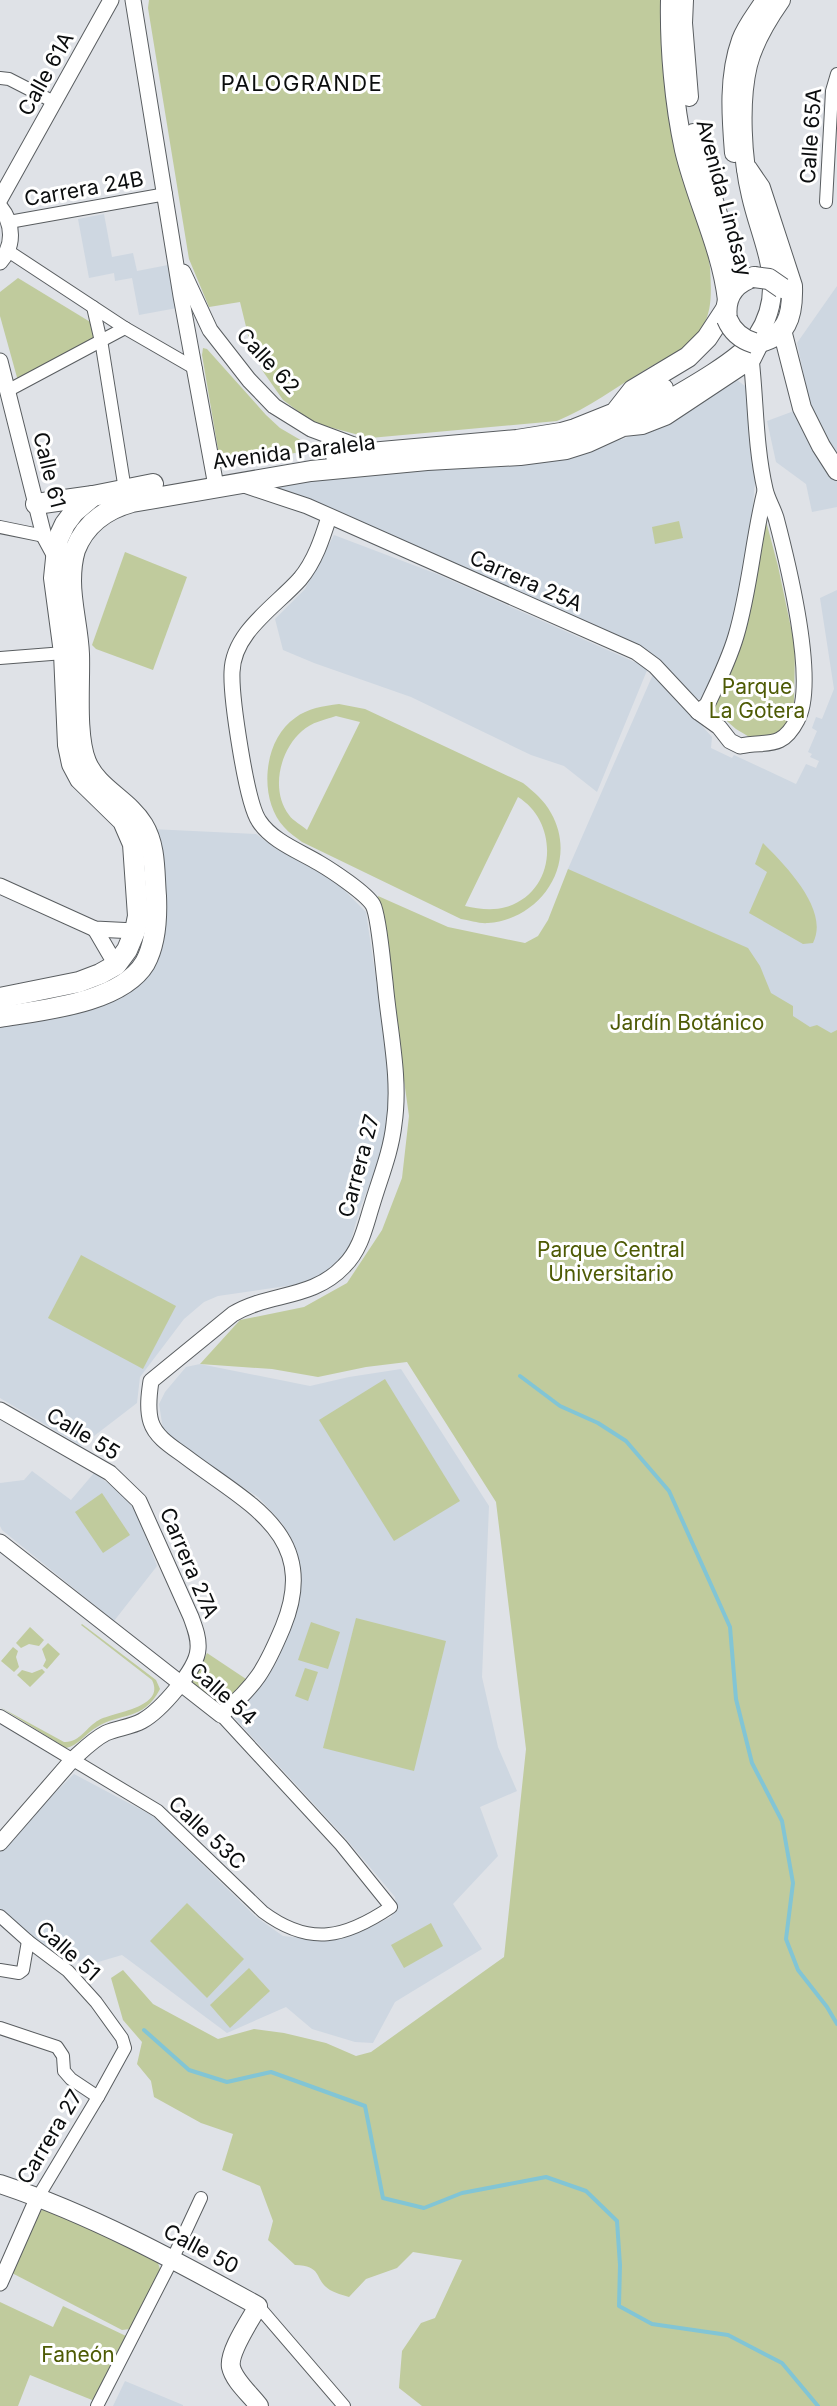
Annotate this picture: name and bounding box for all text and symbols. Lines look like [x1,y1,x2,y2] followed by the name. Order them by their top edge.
[12,28,79,120] street label: Calle 61A
[221,70,383,96] district label: PALOGRANDE
[795,87,826,185] street label: Calle 65A
[692,117,757,279] street label: Avenida Lindsay
[22,166,145,211] street label: Carrera 24B
[232,322,305,399] street label: Calle 62
[28,429,71,510] street label: Calle 61
[211,429,377,474] street label: Avenida Paralela
[466,545,586,617] street label: Carrera 25A
[709,674,805,723] park label: Parque La Gotera
[610,1010,764,1035] park label: Jardín Botánico
[333,1112,384,1220] street label: Carrera 27
[537,1237,685,1286] park label: Parque Central Universitario
[42,1402,124,1465] street label: Calle 55
[155,1504,224,1622] street label: Carrera 27A
[185,1657,262,1730] street label: Calle 54
[164,1791,251,1875] street label: Calle 53C
[31,1916,105,1986] street label: Calle 51
[12,2085,87,2188] street label: Carrera 27
[159,2218,243,2279] street label: Calle 50
[41,2342,115,2367] park label: Faneón

